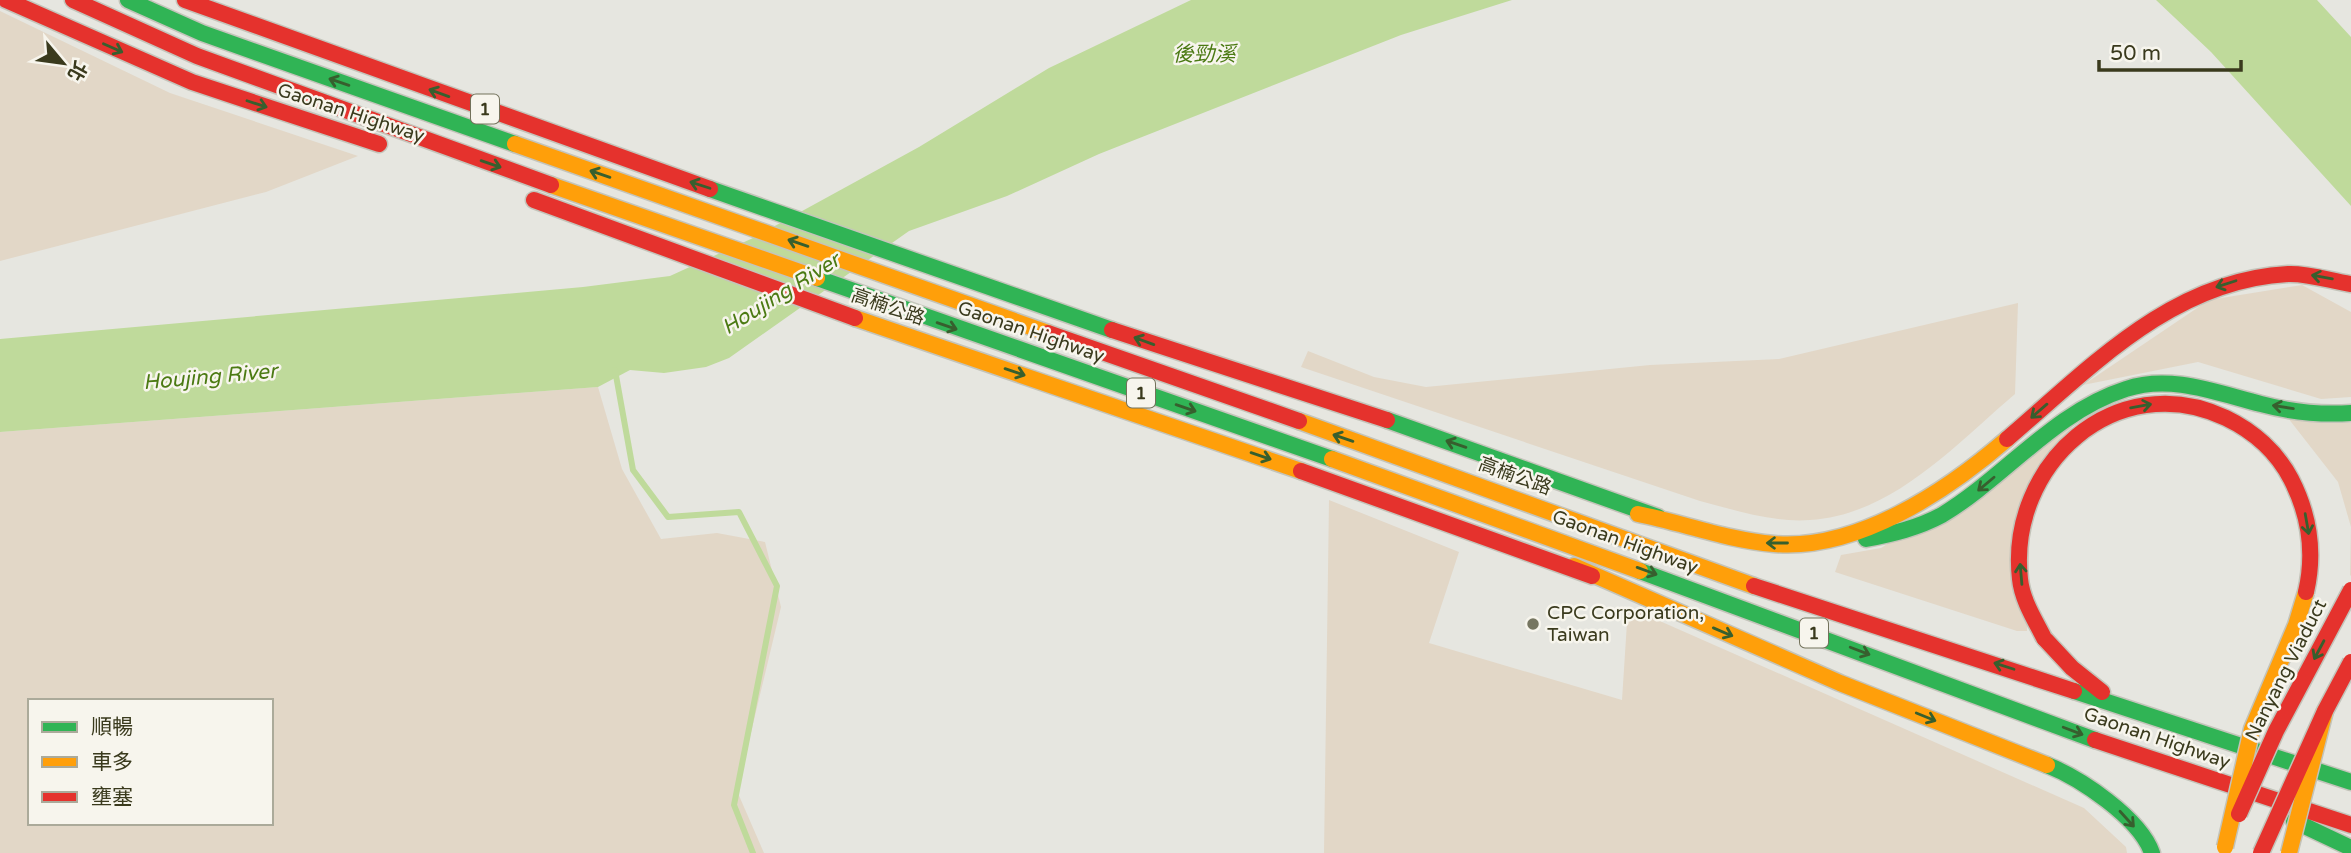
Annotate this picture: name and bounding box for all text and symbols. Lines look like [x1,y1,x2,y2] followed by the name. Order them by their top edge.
[28,28,98,98] north arrow
[2099,28,2241,72] scale bar
[2110,41,2161,66] text: 50 m
[102,42,124,55] one-way arrow
[1173,42,1238,67] water label: 後勁溪
[63,57,91,84] text: 北
[329,75,351,87] one-way arrow
[275,79,427,147] street label: Gaonan Highway
[429,85,450,98] one-way arrow
[471,94,499,124] road number: 1
[246,98,268,111] one-way arrow
[479,159,501,171] one-way arrow
[589,167,611,180] one-way arrow
[689,178,711,190] one-way arrow
[788,236,810,249] one-way arrow
[717,246,847,340] water label: Houjing River
[2311,270,2334,283] one-way arrow
[2215,279,2237,291] one-way arrow
[848,284,928,330] street label: 高楠公路
[955,297,1107,367] street label: Gaonan Highway
[936,321,958,333] one-way arrow
[1133,334,1155,347] one-way arrow
[142,358,281,395] water label: Houjing River
[1004,366,1026,379] one-way arrow
[1127,379,1155,408] road number: 1
[2129,399,2152,412] one-way arrow
[2272,400,2295,413] one-way arrow
[1174,403,1196,415] one-way arrow
[2030,403,2048,419] one-way arrow
[1332,431,1354,443] one-way arrow
[1445,436,1467,449] one-way arrow
[1249,451,1271,463] one-way arrow
[1476,453,1554,499] street label: 高楠公路
[1977,476,1995,492] one-way arrow
[1549,505,1701,579] street label: Gaonan Highway
[2301,512,2314,535] one-way arrow
[1766,536,1789,550] one-way arrow
[2014,564,2027,586] one-way arrow
[1636,566,1658,578] one-way arrow
[2241,596,2331,744] street label: Nanyang Viaduct
[1547,602,1704,646] place label: CPC Corporation, Taiwan
[1525,616,1541,632] marker: CPC Corporation, Taiwan
[1800,618,1828,648] road number: 1
[1711,626,1733,639] one-way arrow
[2312,639,2325,660] one-way arrow
[1849,646,1871,658] one-way arrow
[1994,659,2016,672] one-way arrow
[28,699,273,825] legend
[2081,703,2233,773] street label: Gaonan Highway
[1915,712,1936,725] one-way arrow
[91,715,133,740] text: 順暢
[2062,726,2084,738] one-way arrow
[91,750,133,775] text: 車多
[91,785,133,810] text: 壅塞
[2119,810,2135,828] one-way arrow

